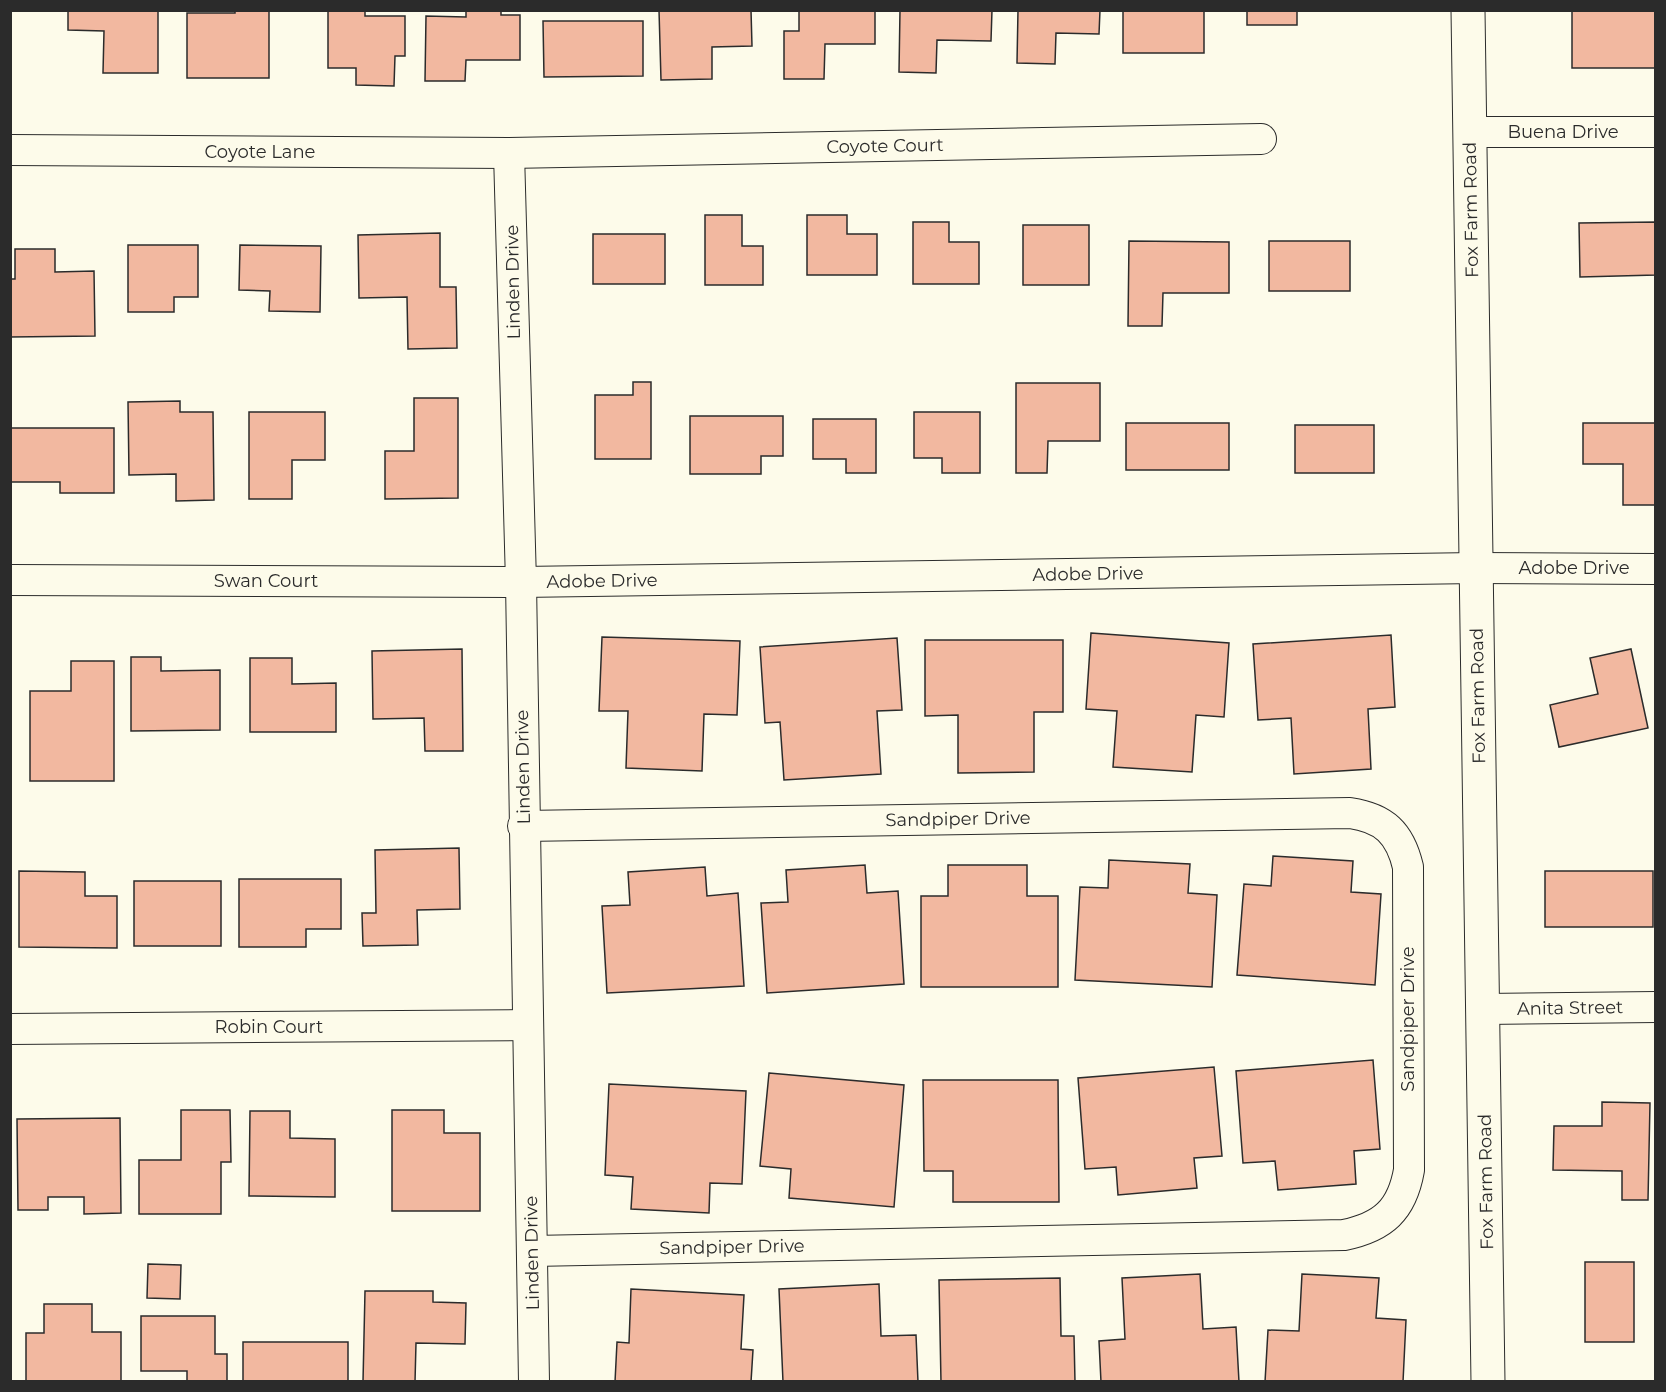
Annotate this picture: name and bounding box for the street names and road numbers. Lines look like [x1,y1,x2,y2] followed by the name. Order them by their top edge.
[1507,121,1619,143] street label: Buena Drive
[826,134,944,158] street label: Coyote Court
[205,141,316,163] street label: Coyote Lane
[1459,142,1483,278] street label: Fox Farm Road
[501,224,525,340] street label: Linden Drive
[1518,557,1630,579] street label: Adobe Drive
[1032,562,1144,586] street label: Adobe Drive
[546,569,658,593] street label: Adobe Drive
[214,570,318,592] street label: Swan Court
[1466,628,1490,764] street label: Fox Farm Road
[511,709,535,825] street label: Linden Drive
[885,807,1031,831] street label: Sandpiper Drive
[1397,946,1419,1092] street label: Sandpiper Drive
[1517,996,1623,1020] street label: Anita Street
[215,1016,323,1038] street label: Robin Court
[1474,1114,1498,1250] street label: Fox Farm Road
[520,1195,544,1311] street label: Linden Drive
[659,1235,805,1259] street label: Sandpiper Drive

